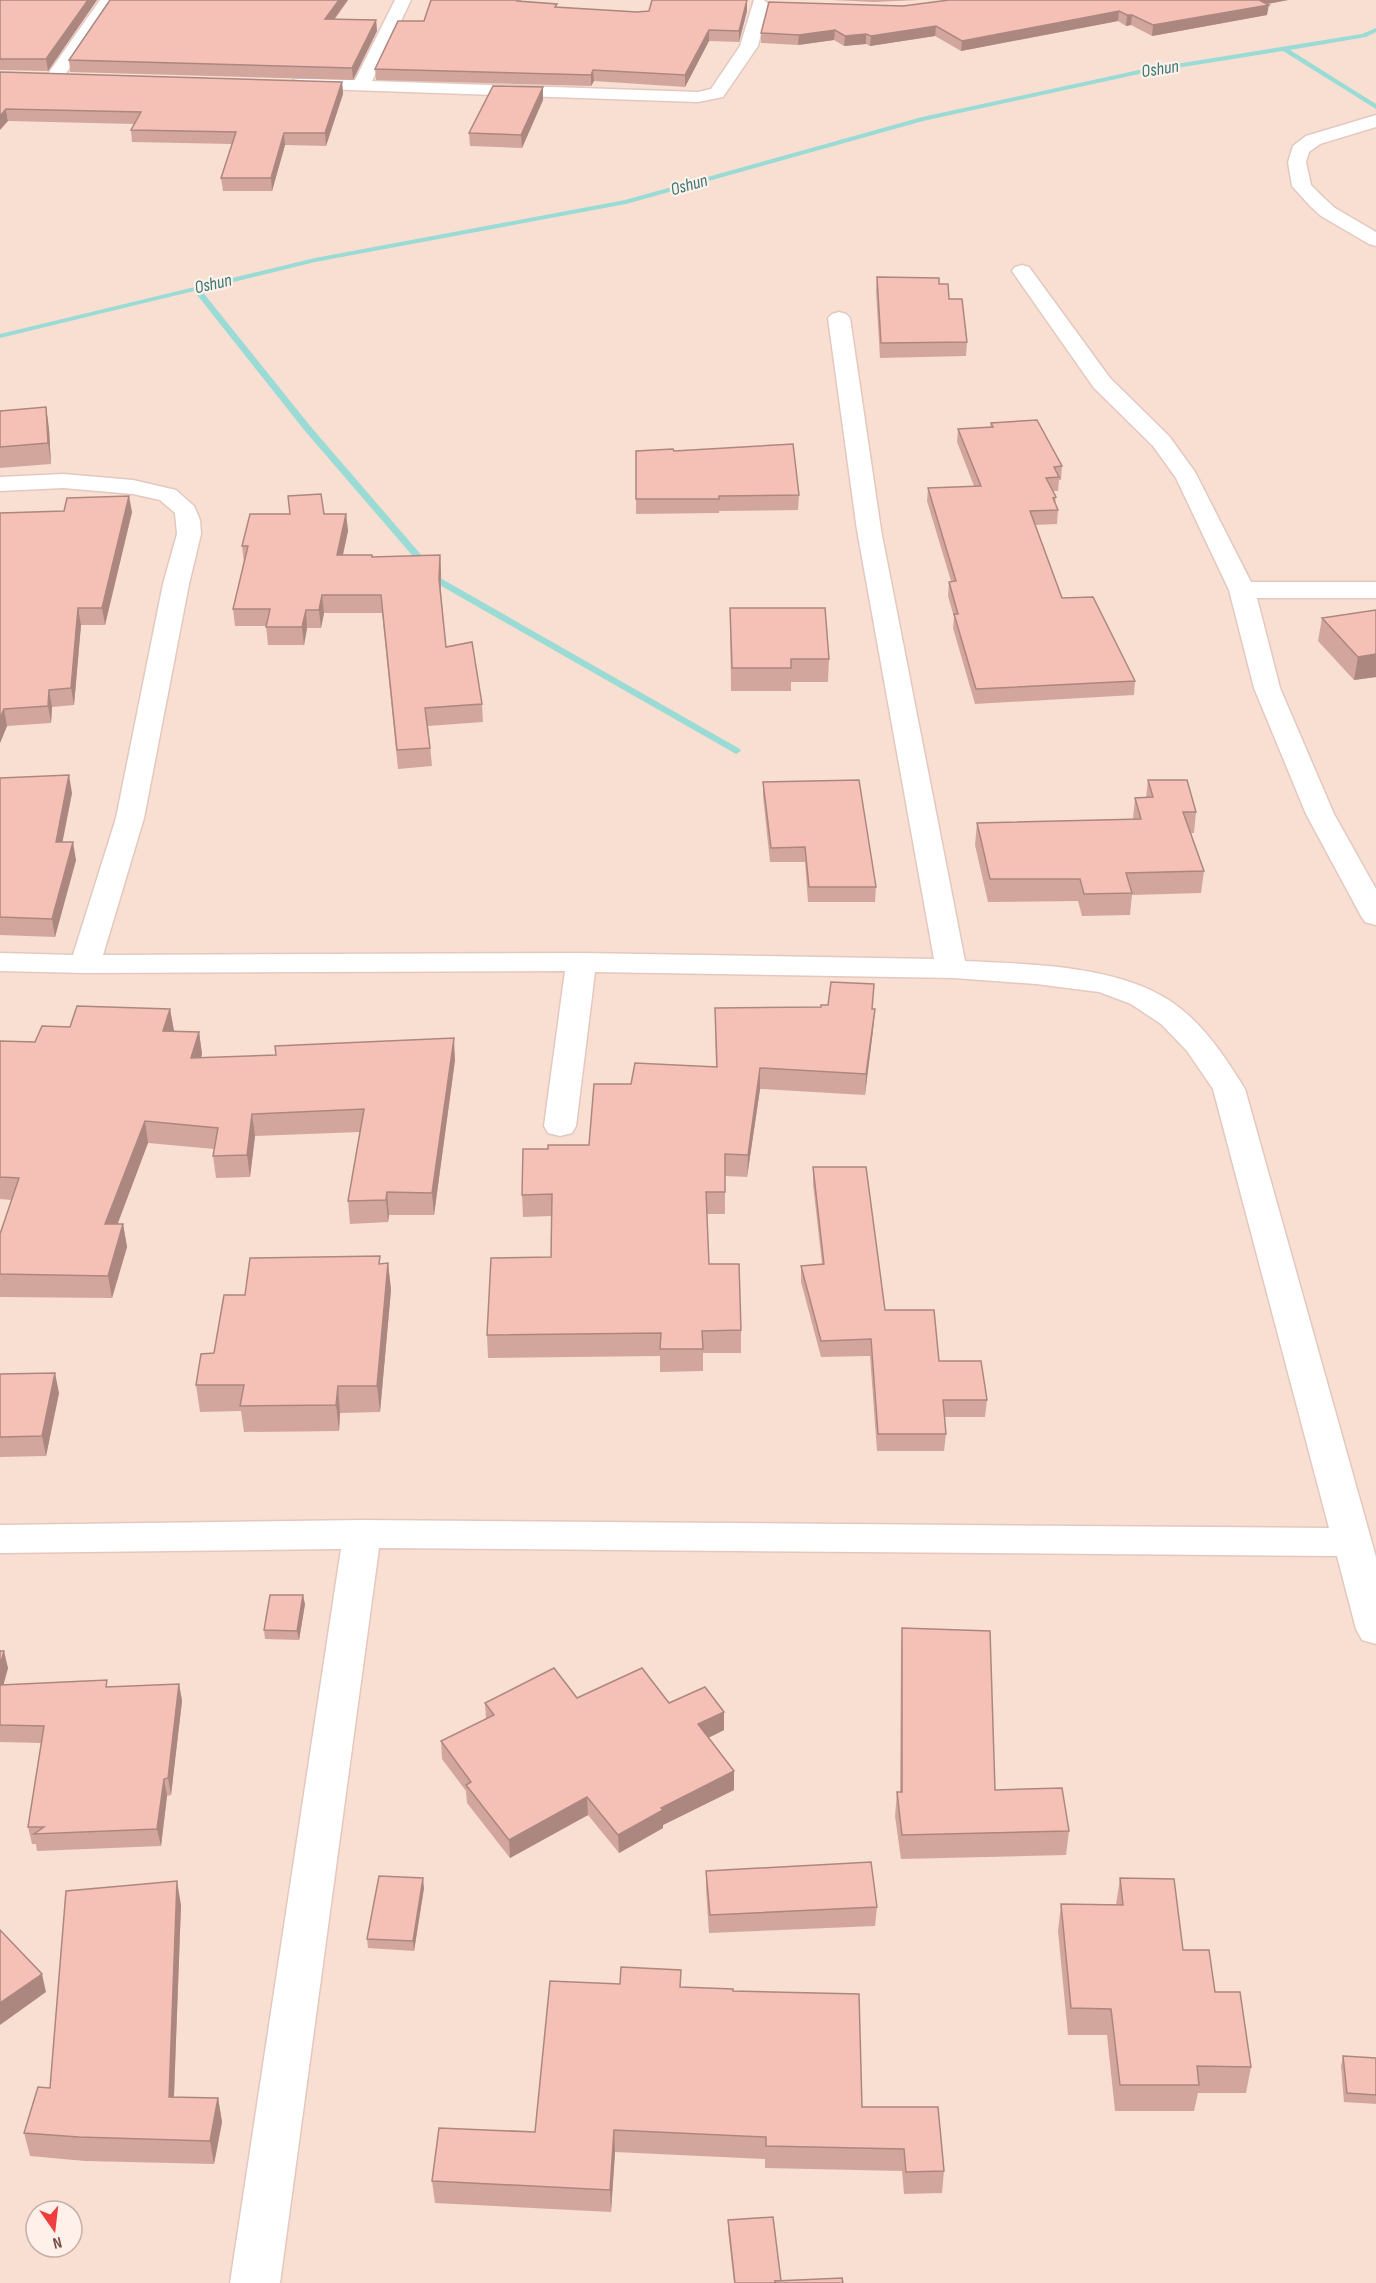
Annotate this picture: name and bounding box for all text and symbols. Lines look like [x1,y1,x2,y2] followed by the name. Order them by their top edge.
[1140,56,1181,82] water label: Oshun
[668,170,710,200] water label: Oshun
[192,269,234,298] water label: Oshun
[24,2199,84,2259] north arrow
[51,2232,64,2252] text: N

